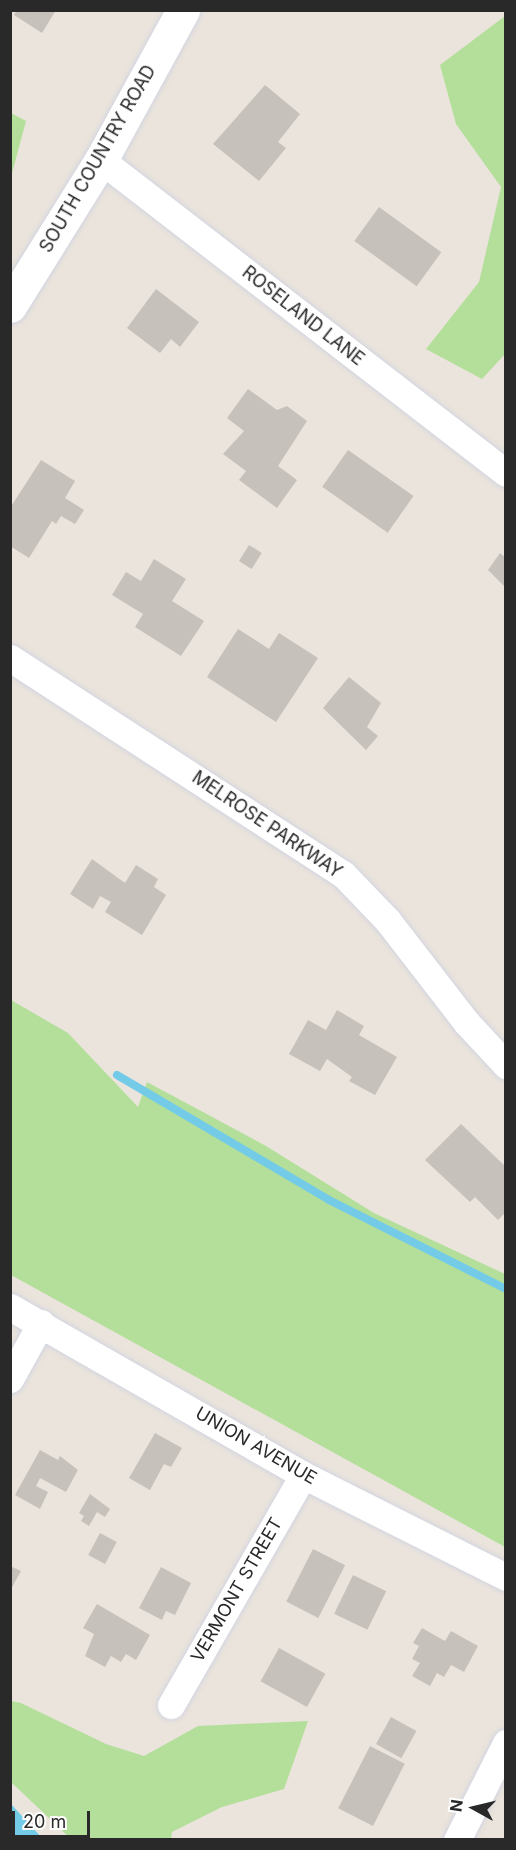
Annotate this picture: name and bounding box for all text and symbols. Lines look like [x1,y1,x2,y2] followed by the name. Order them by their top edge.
[35,61,161,257] street label: SOUTH COUNTRY ROAD
[238,262,368,370] street label: ROSELAND LANE
[188,767,346,883] street label: MELROSE PARKWAY
[192,1403,320,1489] street label: UNION AVENUE
[187,1514,287,1666] street label: VERMONT STREET
[444,1778,504,1838] north arrow
[445,1798,467,1813] text: N
[15,1799,93,1837] scale bar
[23,1811,66,1832] text: 20 m

